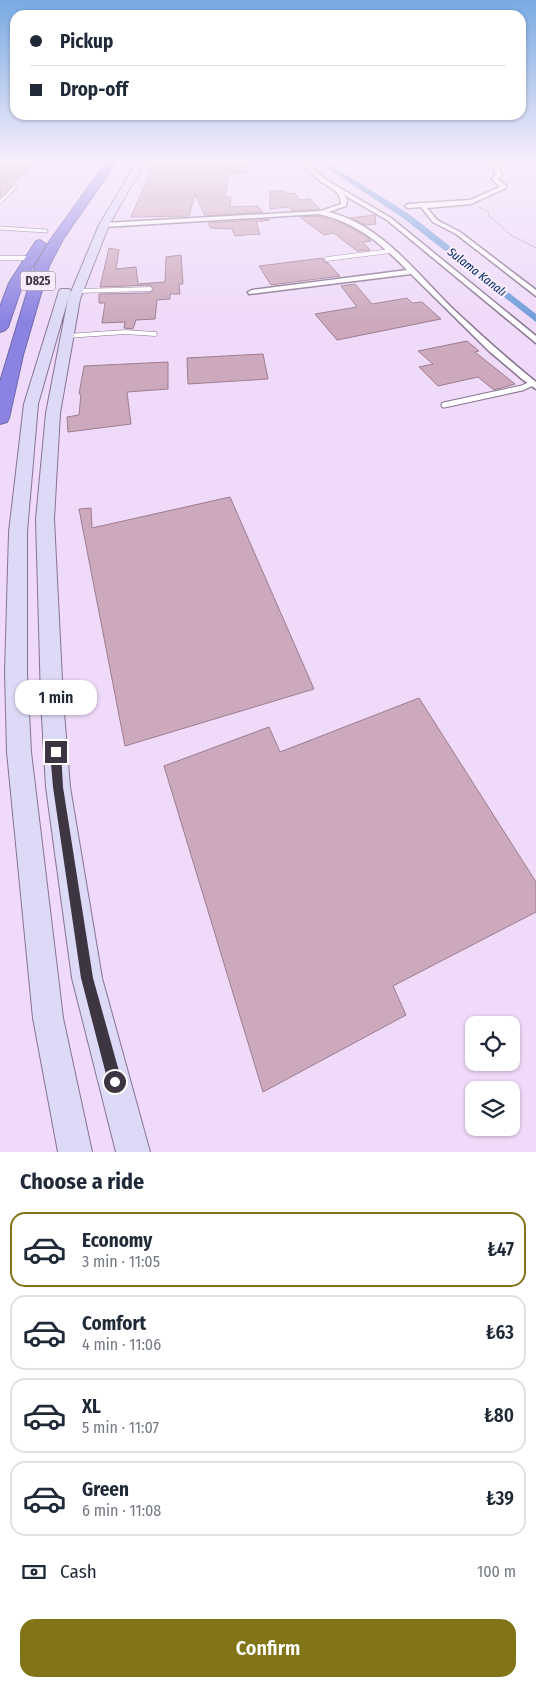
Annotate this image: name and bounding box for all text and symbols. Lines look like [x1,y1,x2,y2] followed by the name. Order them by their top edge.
[60,30,113,53] text: Pickup
[60,78,128,101] text: Drop-off
[444,244,509,299] water label: Sulama Kanalı
[20,272,56,290] road number: D825
[15,680,97,714] callout: 1 min
[39,688,73,707] text: 1 min
[45,741,67,763] route end
[465,1016,520,1136] map controls
[465,1016,520,1071] button: locate
[104,1071,126,1093] route start
[465,1081,520,1136] button: layers
[20,1168,144,1195] text: Choose a ride
[22,1227,67,1272] icon: car
[82,1229,152,1252] text: Economy
[487,1238,514,1261] text: ₺47
[82,1252,160,1271] text: 3 min · 11:05
[22,1310,67,1355] icon: car
[82,1312,146,1335] text: Comfort
[486,1321,514,1344] text: ₺63
[82,1335,161,1354] text: 4 min · 11:06
[22,1393,67,1438] icon: car
[82,1395,101,1418] text: XL
[484,1404,514,1427] text: ₺80
[82,1418,159,1437] text: 5 min · 11:07
[22,1476,67,1521] icon: car
[82,1478,129,1501] text: Green
[486,1487,514,1510] text: ₺39
[82,1501,161,1520] text: 6 min · 11:08
[20,1558,48,1586] icon: cash
[60,1560,97,1583] text: Cash
[477,1562,516,1581] text: 100 m
[20,1619,516,1677] button: Confirm

